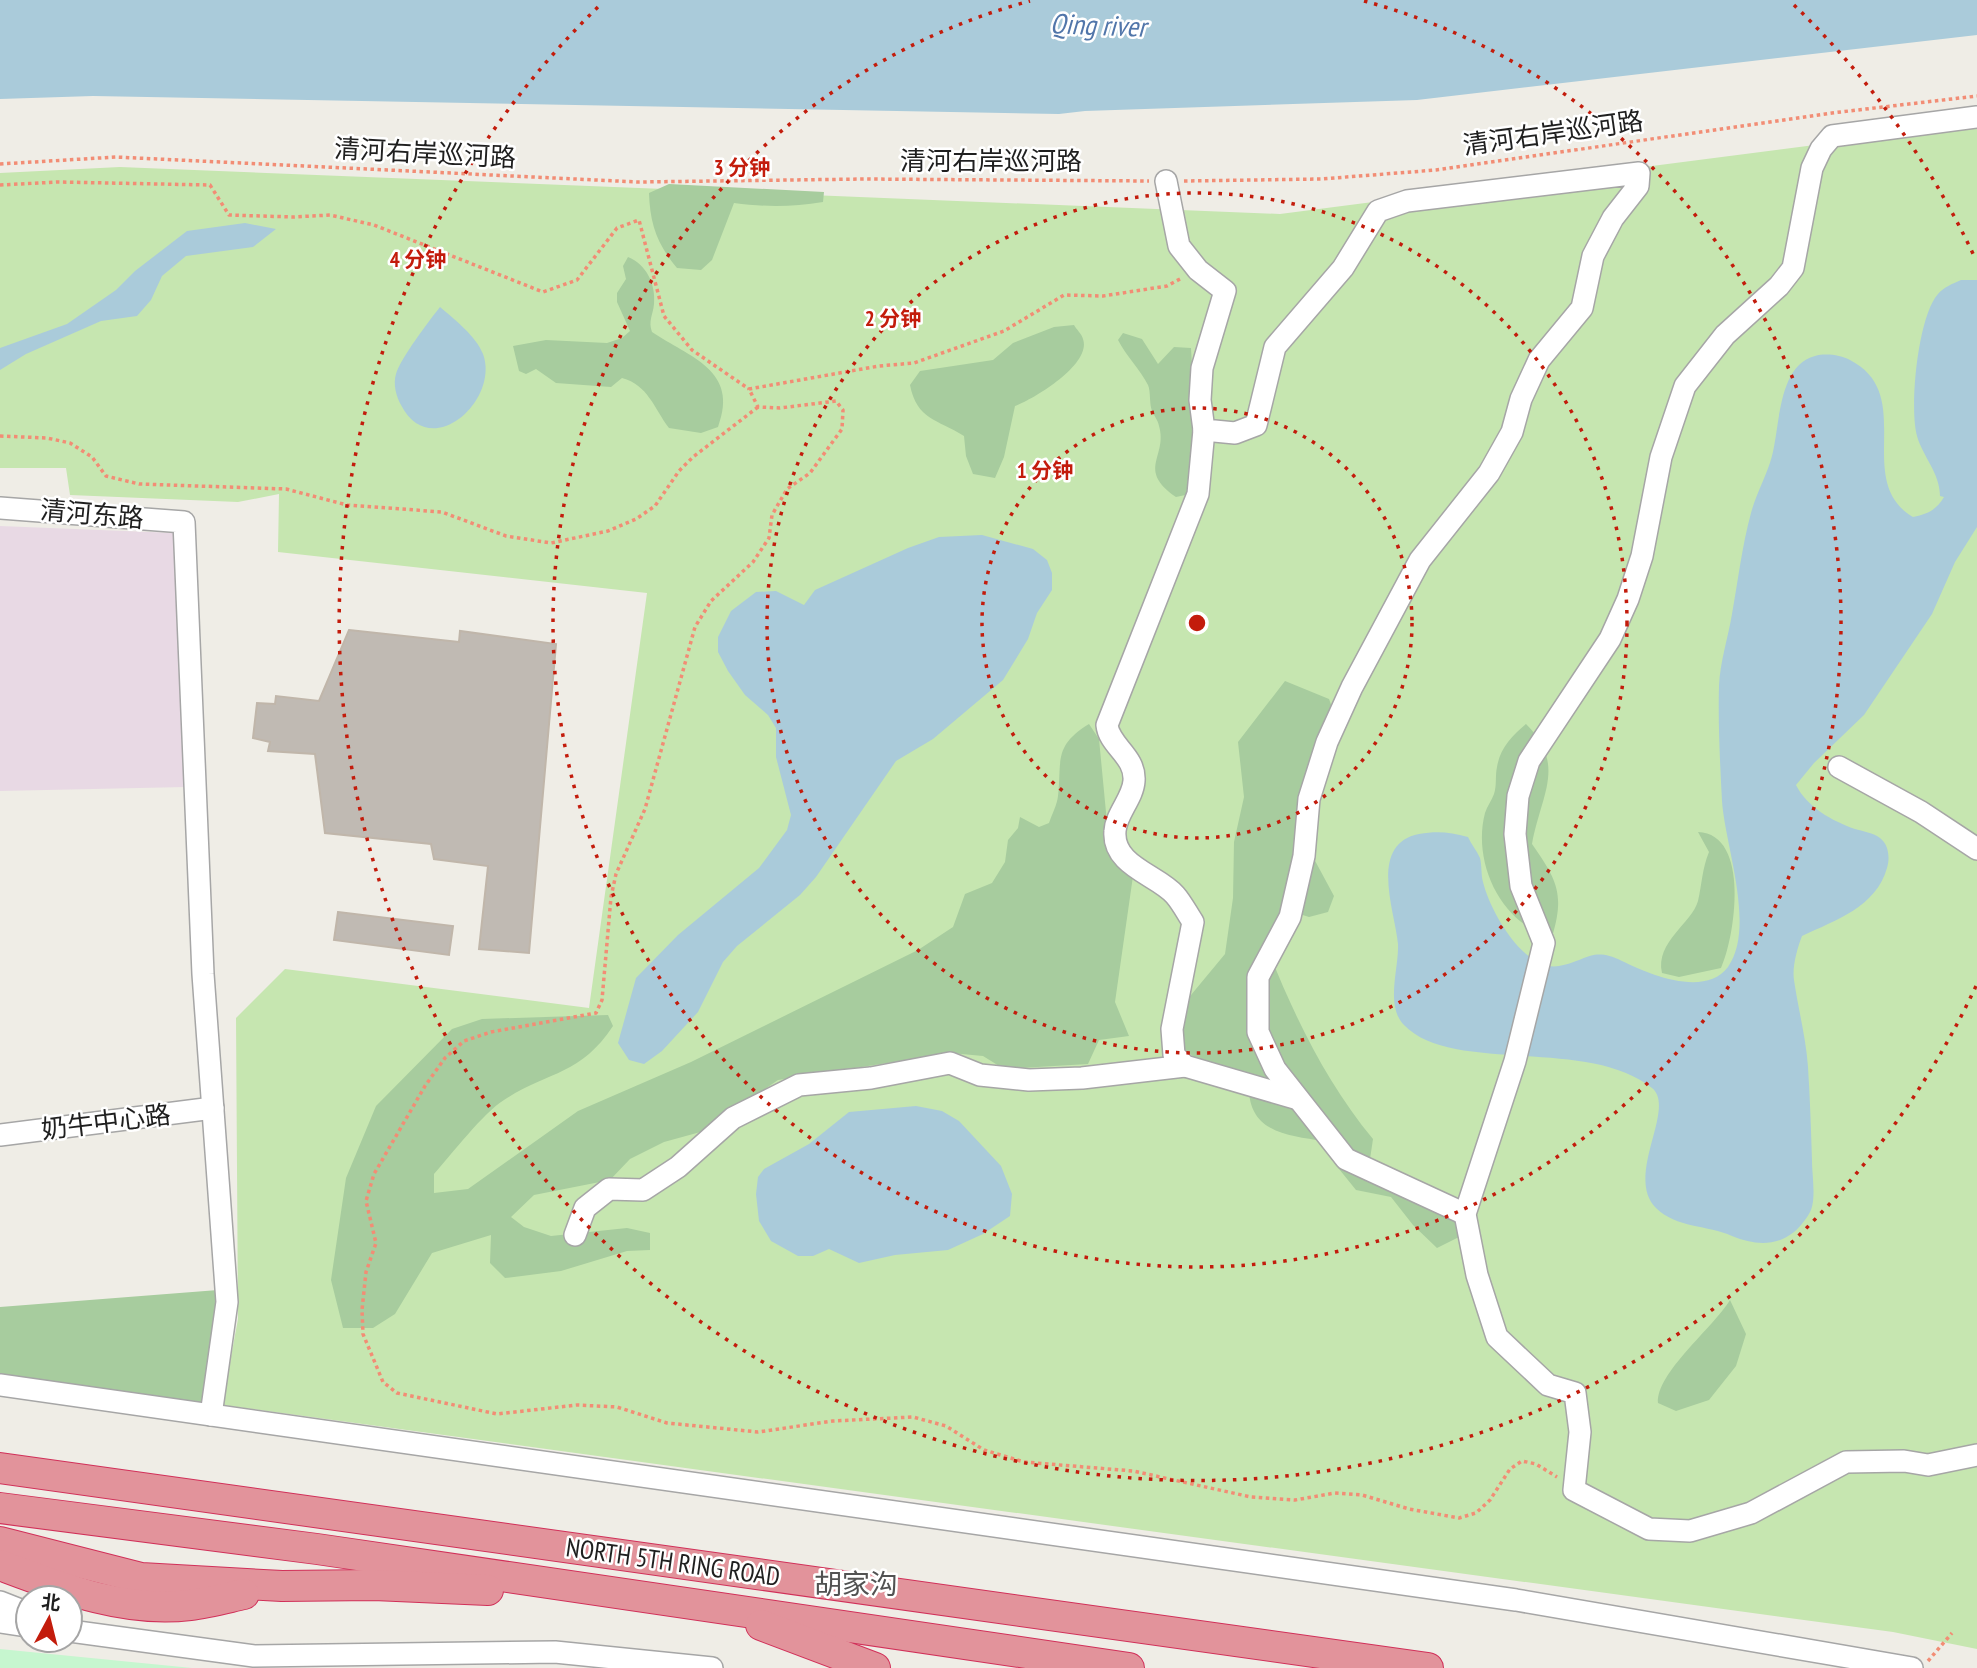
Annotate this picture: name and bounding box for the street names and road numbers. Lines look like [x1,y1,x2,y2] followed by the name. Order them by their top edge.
[1461,103,1645,162] street label: 清河右岸巡河路
[333,131,517,174] street label: 清河右岸巡河路
[900,144,1082,177] street label: 清河右岸巡河路
[39,493,145,534] street label: 清河东路
[39,1097,172,1146] street label: 奶牛中心路
[564,1530,782,1593] street label: NORTH 5TH RING ROAD

